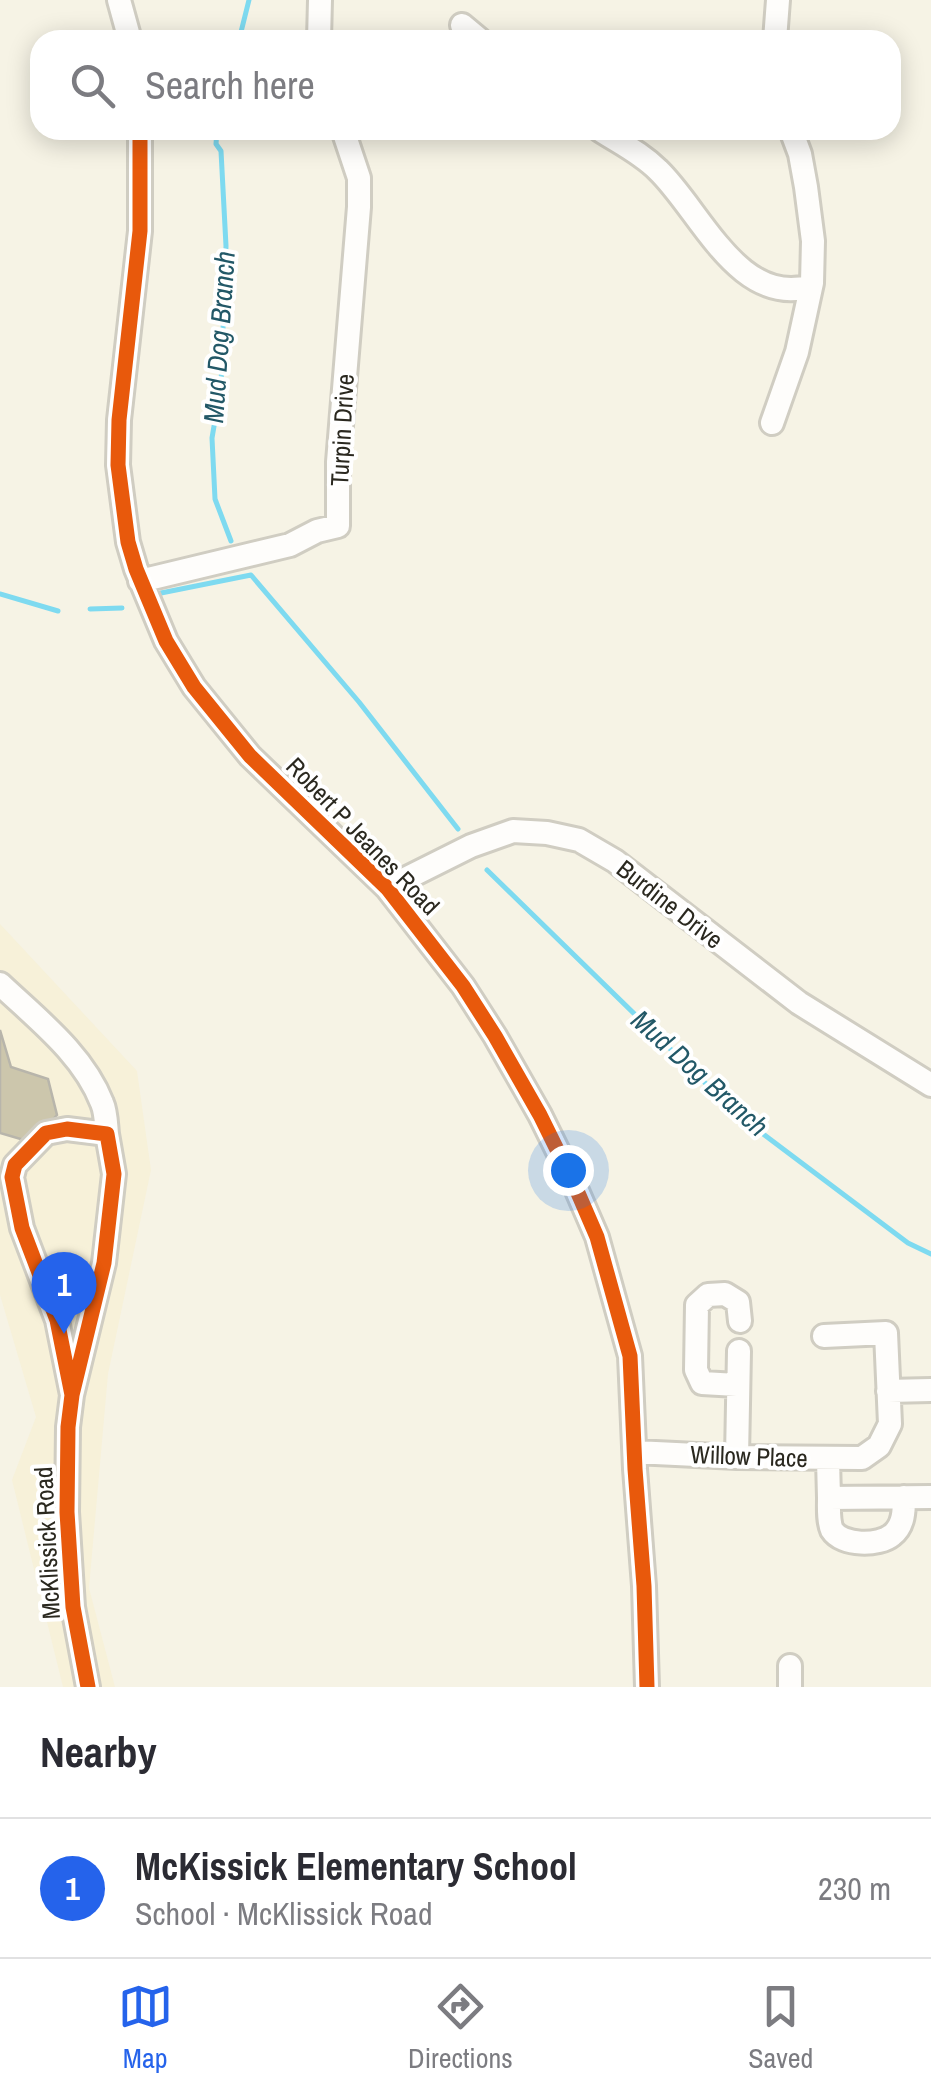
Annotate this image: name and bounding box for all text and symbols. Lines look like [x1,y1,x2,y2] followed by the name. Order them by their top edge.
[30,30,901,140] search box
[65,58,120,113] icon: search
[145,60,315,111] text: Search here
[194,250,244,424] water label: Mud Dog Branch
[322,373,362,487] street label: Turpin Drive
[279,750,447,922] street label: Robert P Jeanes Road
[610,852,730,956] street label: Burdine Drive
[623,1001,777,1145] water label: Mud Dog Branch
[543,1145,594,1196] your location
[32,1252,96,1334] pin: 1
[690,1437,808,1475] street label: Willow Place
[26,1466,68,1620] street label: McKlissick Road
[40,1724,157,1780] text: Nearby
[135,1841,577,1892] text: McKissick Elementary School
[65,1867,80,1910] text: 1
[818,1867,891,1910] text: 230 m
[135,1892,433,1935] text: School · McKlissick Road
[118,1979,173,2077] tab: Map
[408,1979,513,2077] tab: Directions
[748,1979,813,2077] tab: Saved

